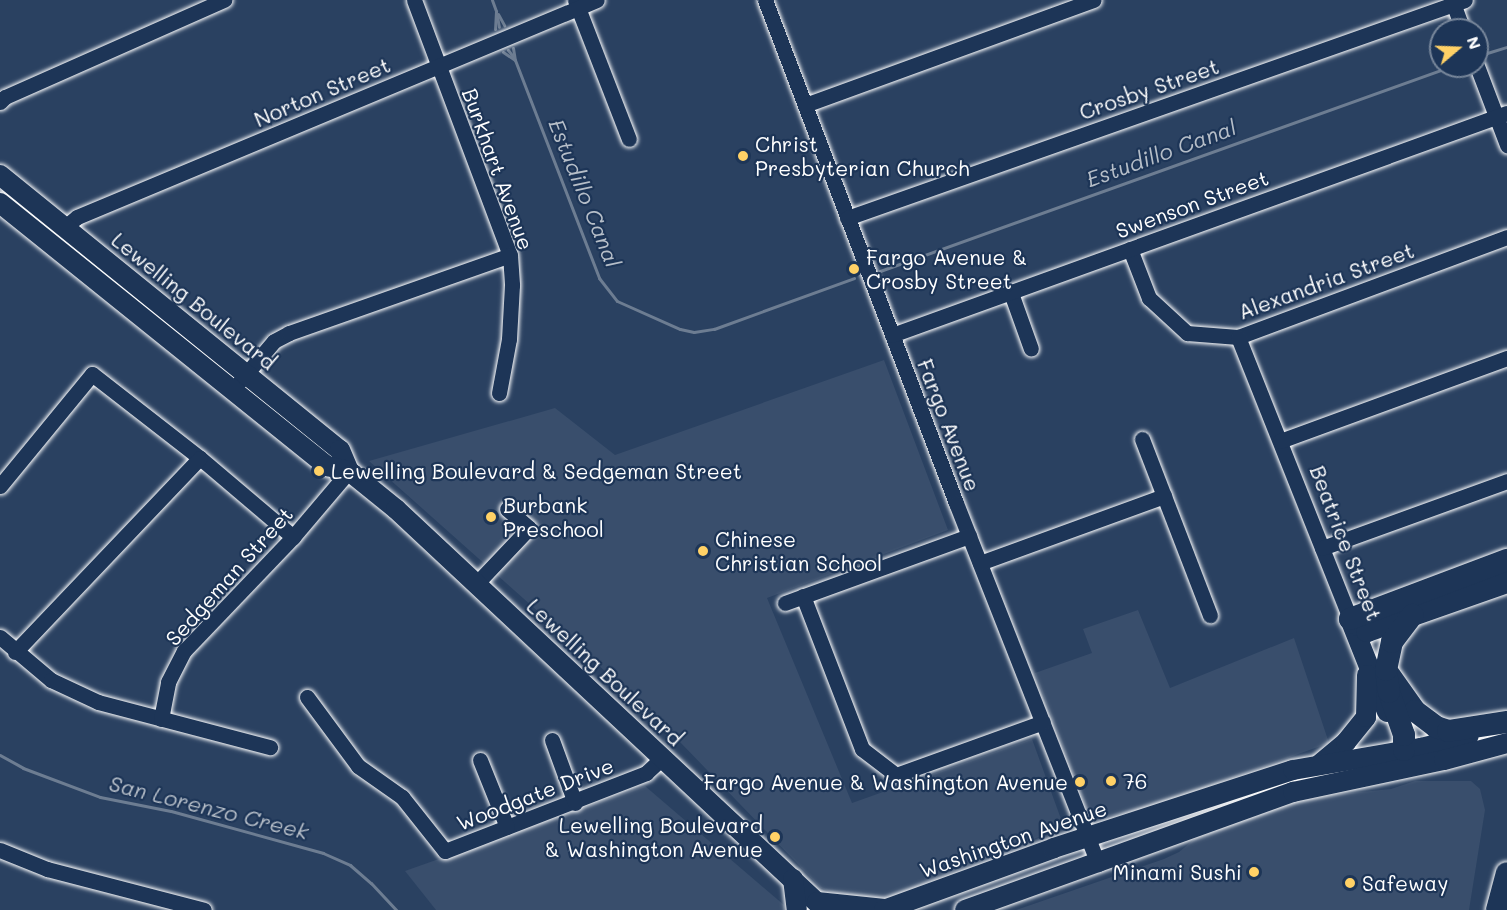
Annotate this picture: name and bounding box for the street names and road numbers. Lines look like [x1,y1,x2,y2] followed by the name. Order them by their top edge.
[250,52,394,132] street label: Norton Street
[1076,53,1222,125] street label: Crosby Street
[457,85,539,253] street label: Burkhart Avenue
[1112,165,1272,243] street label: Swenson Street
[107,227,281,375] street label: Lewelling Boulevard
[1235,237,1417,325] street label: Alexandria Street
[912,355,986,495] street label: Fargo Avenue
[1305,462,1387,624] street label: Beatrice Street
[160,501,298,651] street label: Sedgeman Street
[522,593,688,751] street label: Lewelling Boulevard
[453,752,617,836] street label: Woodgate Drive
[916,795,1110,883] street label: Washington Avenue

